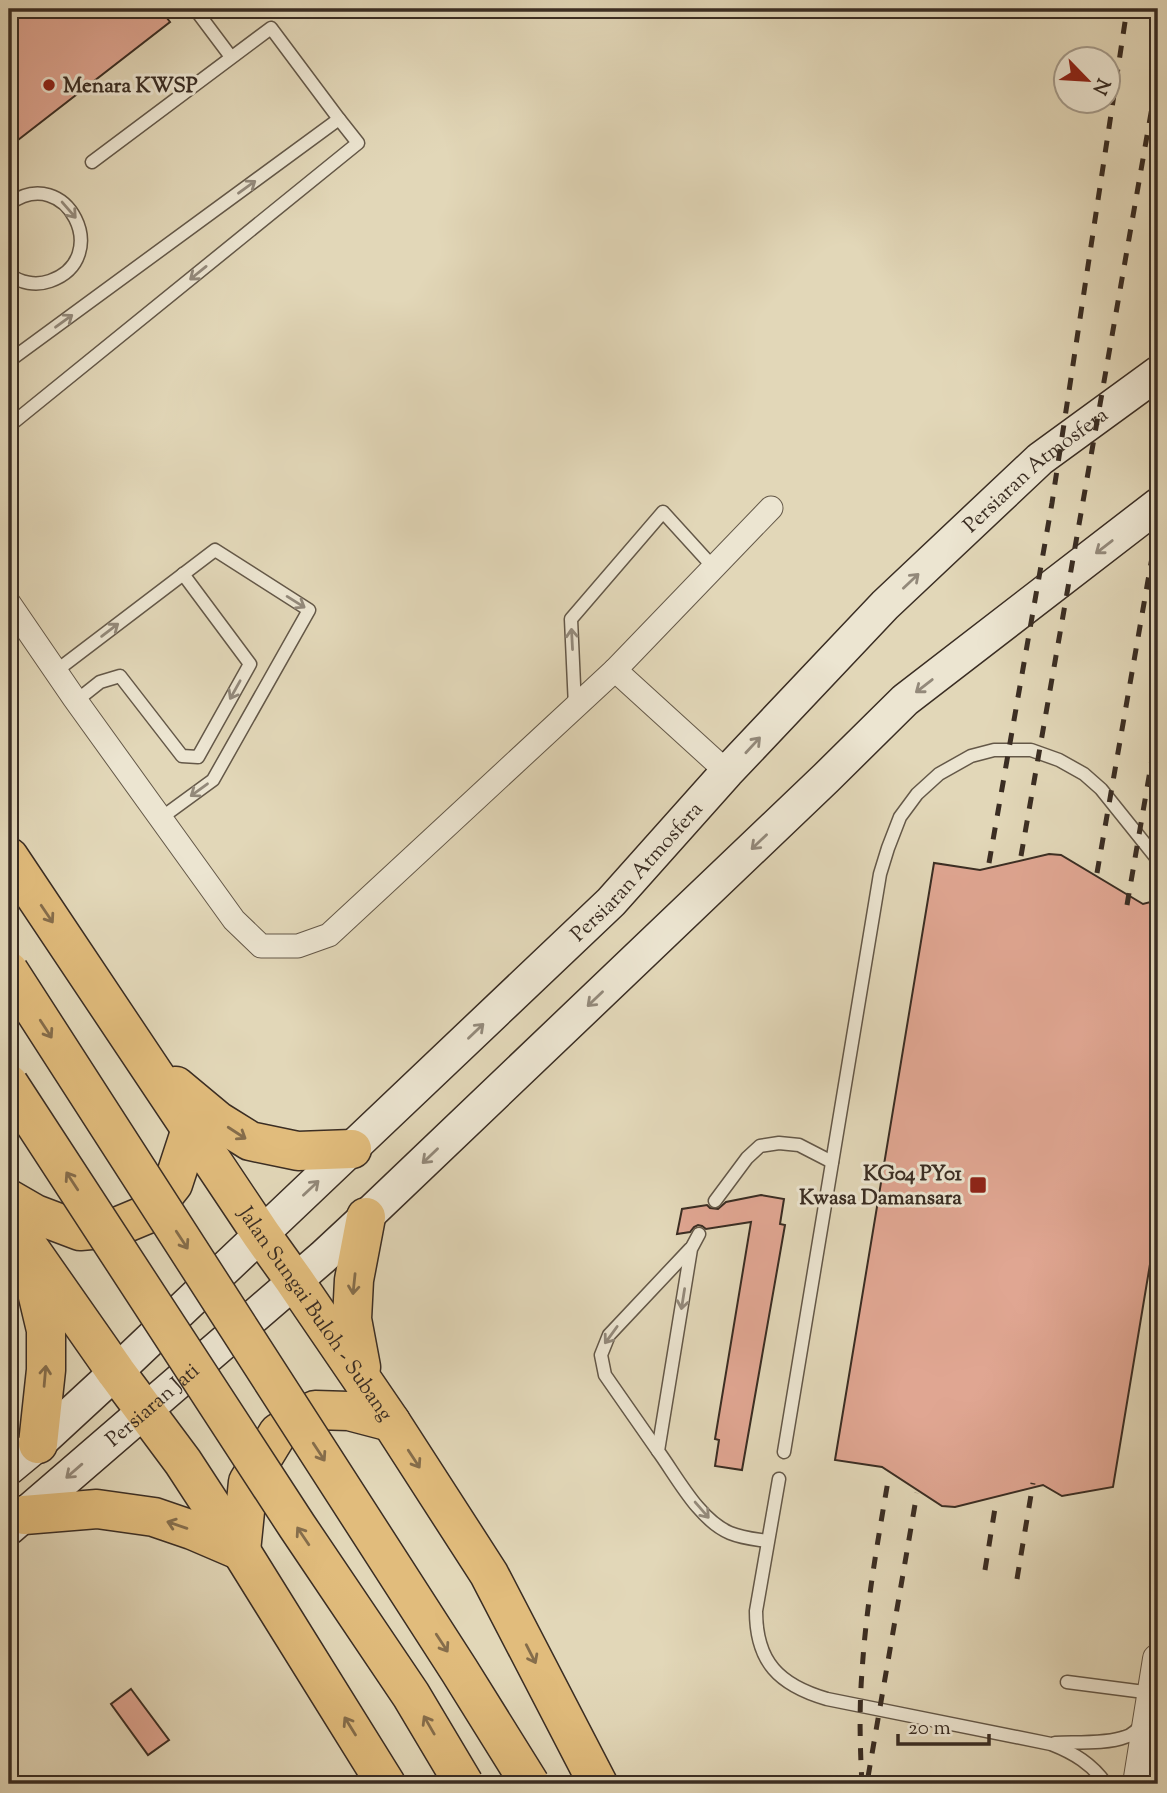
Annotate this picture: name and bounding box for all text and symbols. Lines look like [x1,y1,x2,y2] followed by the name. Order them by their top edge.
[1052,46,1122,116] north arrow
[63,72,198,102] place label: Menara KWSP
[1085,74,1116,99] text: N
[41,77,57,93] marker: Menara KWSP
[238,179,256,194] one-way arrow
[61,201,76,219] one-way arrow
[189,265,207,281] one-way arrow
[54,314,73,328] one-way arrow
[957,401,1115,541] street label: Persiaran Atmosfera
[1095,539,1114,554] one-way arrow
[902,572,919,589] one-way arrow
[286,594,305,609] one-way arrow
[100,623,119,637] one-way arrow
[566,628,579,651] one-way arrow
[915,678,934,693] one-way arrow
[228,680,242,700] one-way arrow
[745,737,762,754] one-way arrow
[190,783,209,797] one-way arrow
[565,796,711,950] street label: Persiaran Atmosfera
[751,834,768,851] one-way arrow
[40,903,54,923] one-way arrow
[587,991,604,1008] one-way arrow
[39,1018,53,1038] one-way arrow
[467,1023,484,1040] one-way arrow
[227,1126,246,1140] one-way arrow
[422,1148,439,1165] one-way arrow
[799,1160,963,1214] place label: KG04 PY01 Kwasa Damansara
[65,1172,80,1191] one-way arrow
[968,1175,988,1195] marker: KG04 PY01 Kwasa Damansara
[302,1179,319,1196] one-way arrow
[229,1200,399,1428] street label: Jalan Sungai Buloh - Subang
[176,1230,190,1250] one-way arrow
[347,1272,360,1295] one-way arrow
[676,1287,689,1310] one-way arrow
[604,1325,618,1344] one-way arrow
[100,1357,207,1455] street label: Persiaran Jati
[39,1365,52,1388] one-way arrow
[312,1442,326,1461] one-way arrow
[408,1448,422,1468] one-way arrow
[66,1463,84,1479] one-way arrow
[694,1501,710,1519] one-way arrow
[167,1518,189,1530] one-way arrow
[296,1527,310,1546] one-way arrow
[436,1633,450,1653] one-way arrow
[524,1643,538,1664] one-way arrow
[898,1702,988,1746] scale bar
[908,1714,951,1744] text: 20 m
[422,1716,436,1736] one-way arrow
[343,1717,357,1737] one-way arrow

